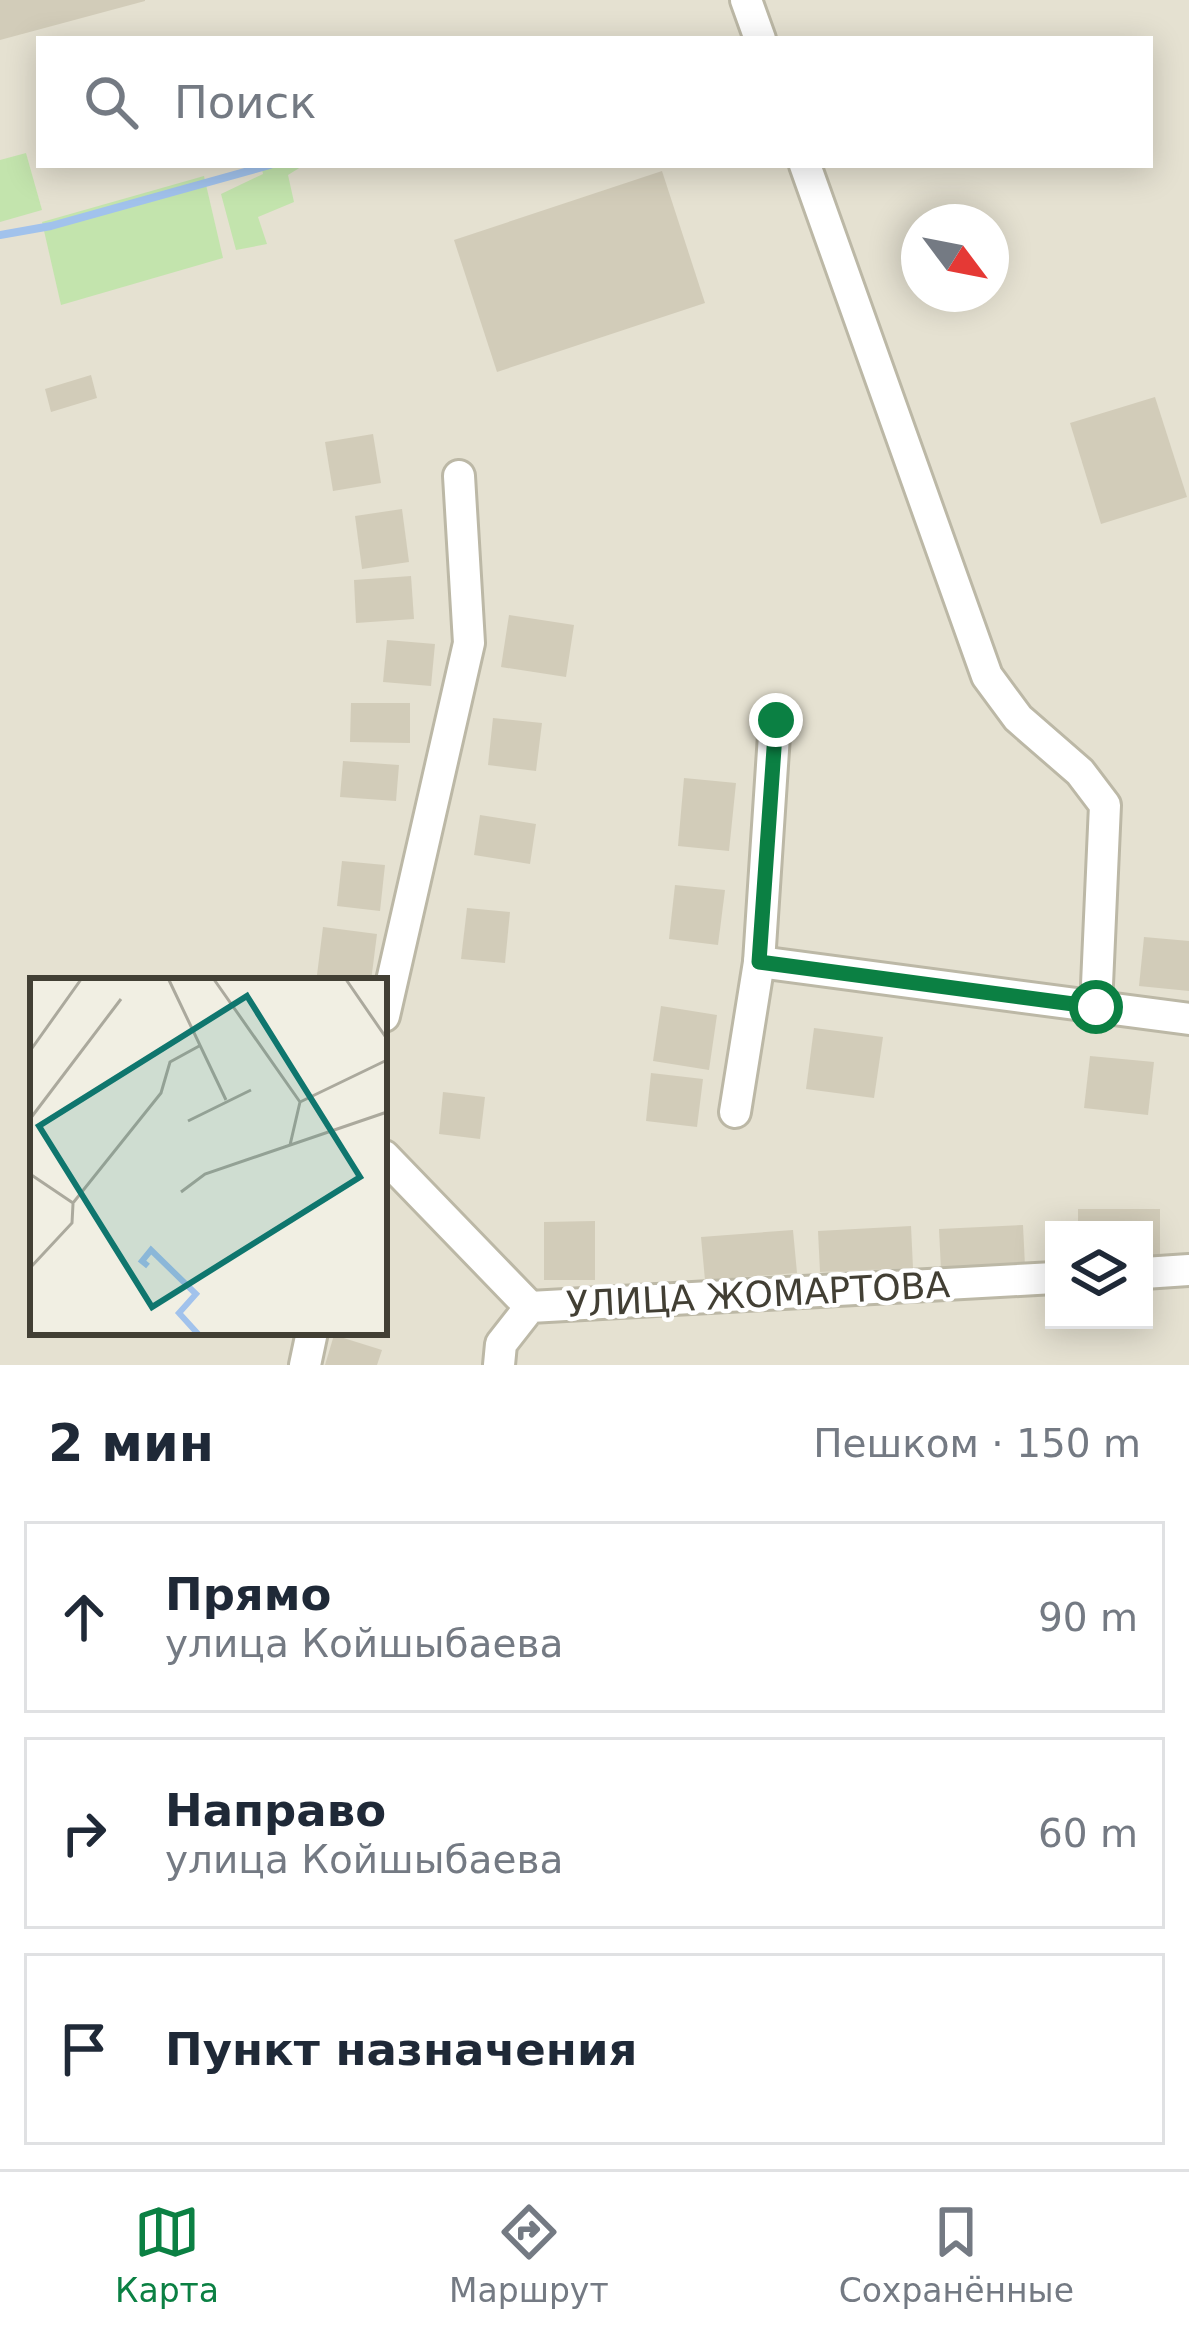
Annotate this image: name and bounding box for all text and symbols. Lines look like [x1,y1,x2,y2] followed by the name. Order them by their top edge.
[36,36,1153,168] search box
[78,69,144,135] icon: search
[174,76,317,129] text: Поиск
[901,204,1009,312] north arrow
[749,693,803,747] route end
[30,978,387,1335] inset map
[1069,980,1123,1034] route start
[1045,1221,1153,1329] map controls
[1045,1221,1153,1329] button: layers
[565,1264,951,1325] street label: УЛИЦА ЖОМАРТОВА
[48,1414,214,1473] text: 2 мин
[813,1421,1141,1466] text: Пешком · 150 m
[165,1568,331,1621] text: Прямо
[51,1584,117,1650] icon: ahead
[1038,1595,1138,1640] text: 90 m
[165,1621,563,1666] text: улица Койшыбаева
[165,1784,386,1837] text: Направо
[51,1800,117,1866] icon: right
[1038,1811,1138,1856] text: 60 m
[165,1837,563,1882] text: улица Койшыбаева
[51,2016,117,2082] icon: arrive
[165,2023,637,2076] text: Пункт назначения
[115,2199,219,2310] tab: Карта
[449,2199,609,2310] tab: Маршрут
[839,2199,1074,2310] tab: Сохранённые

